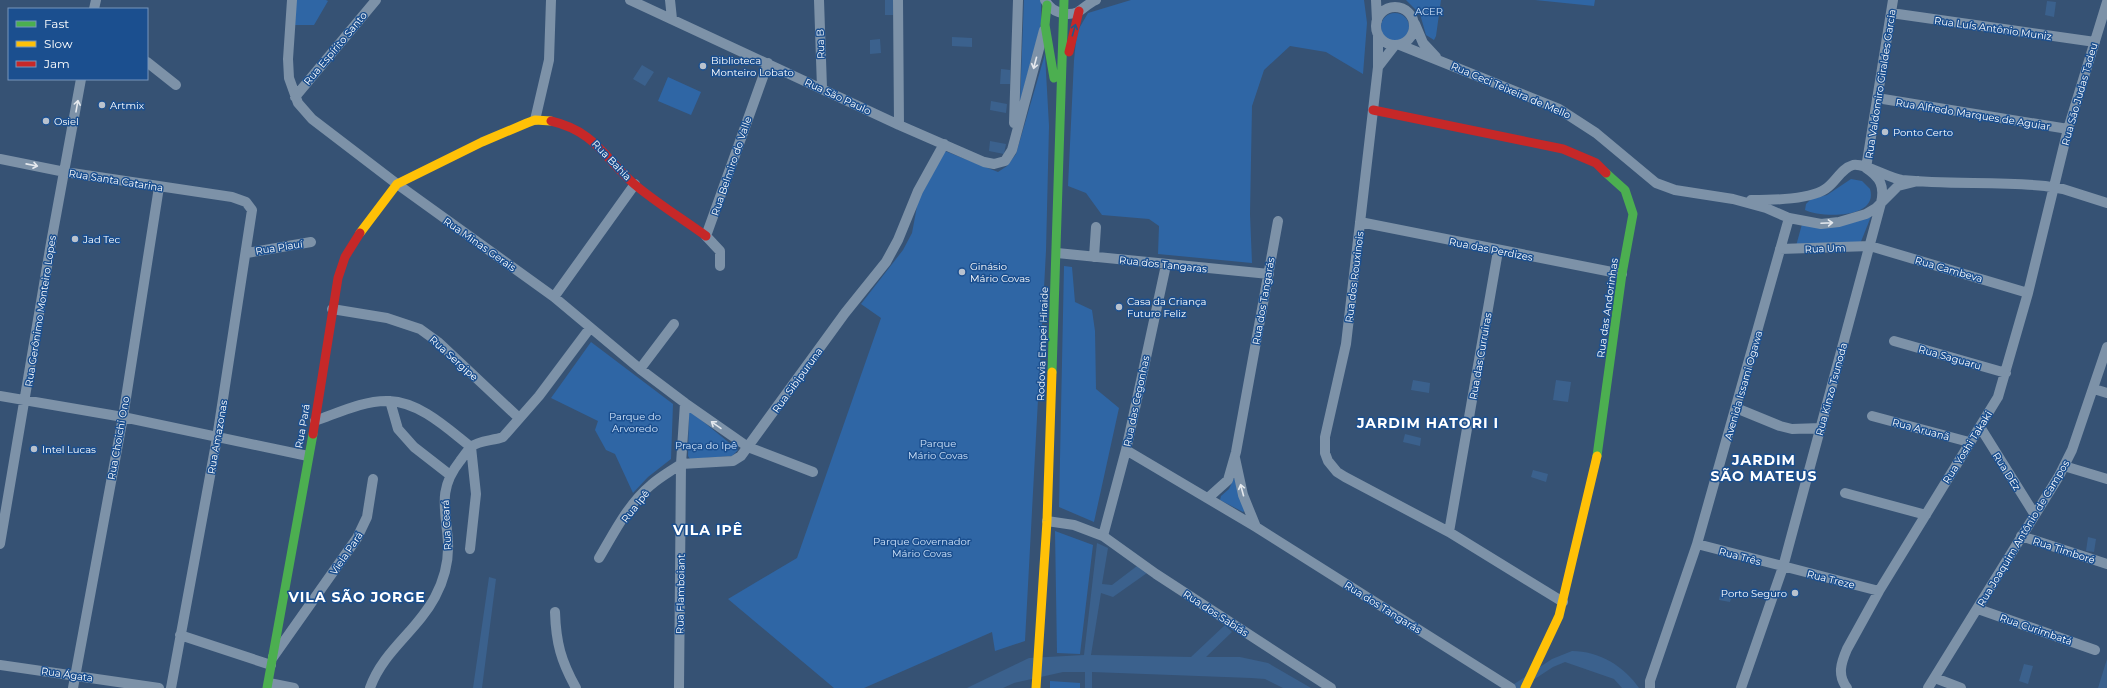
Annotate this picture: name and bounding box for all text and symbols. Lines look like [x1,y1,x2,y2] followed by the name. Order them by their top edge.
[1415,5,1443,18] park label: ACER
[8,8,148,80] legend
[1862,8,1899,160] street label: Rua Valdomiro Giraldes Garcia
[301,9,370,88] street label: Rua Espírito Santo
[1933,14,2052,43] street label: Rua Luís Antônio Muniz
[44,16,69,31] text: Fast
[1071,24,1078,37] one-way arrow
[813,29,828,59] street label: Rua B
[44,36,73,51] text: Slow
[2059,41,2100,147] street label: Rua São Judas Tadeu
[711,54,794,79] place label: Biblioteca Monteiro Lobato
[43,56,70,71] text: Jam
[1031,56,1038,69] one-way arrow
[1449,59,1573,122] street label: Rua Ceci Teixeira de Mello
[698,61,708,71] marker: Biblioteca Monteiro Lobato
[802,75,873,118] street label: Rua São Paulo
[1895,96,2051,133] street label: Rua Alfredo Marques de Aguiar
[110,99,145,112] place label: Artmix
[73,100,81,113] one-way arrow
[97,100,107,110] marker: Artmix
[54,115,79,128] place label: Osiel
[708,115,755,218] street label: Rua Belmiro do Valle
[41,116,51,126] marker: Osiel
[1893,126,1953,139] place label: Ponto Certo
[1880,127,1890,137] marker: Ponto Certo
[589,137,634,183] street label: Rua Bahia
[25,162,38,170] one-way arrow
[68,167,164,194] street label: Rua Santa Catarina
[441,215,519,274] street label: Rua Minas Gerais
[1820,220,1833,227] one-way arrow
[1342,231,1367,323] street label: Rua dos Rouxinois
[82,233,121,246] place label: Jad Tec
[22,234,59,388] street label: Rua Gerônimo Monteiro Lopes
[70,234,80,244] marker: Jad Tec
[1448,235,1534,264] street label: Rua das Perdizes
[255,237,305,258] street label: Rua Piauí
[1804,241,1846,256] street label: Rua Um
[1118,253,1208,276] street label: Rua dos Tangaras
[1914,254,1984,285] street label: Rua Cambeva
[1249,256,1278,346] street label: Rua dos Tangarás
[1594,257,1621,359] street label: Rua das Andorinhas
[970,260,1030,285] place label: Ginásio Mário Covas
[957,267,967,277] marker: Ginásio Mário Covas
[1034,287,1051,401] street label: Rodovia Empei Hiraide
[1127,295,1207,320] place label: Casa da Criança Futuro Feliz
[1114,302,1124,312] marker: Casa da Criança Futuro Feliz
[1466,312,1495,401] street label: Rua das Curruiras
[1722,329,1765,441] street label: Avenida Issami Ogawa
[427,333,481,384] street label: Rua Sergipe
[1813,341,1850,437] street label: Rua Kinzo Tsunoda
[1917,342,1983,373] street label: Rua Saguaru
[769,345,825,416] street label: Rua Sibipuruna
[1120,354,1153,448] street label: Rua das Cegonhas
[105,395,132,481] street label: Rua Choichi Ono
[205,399,230,475] street label: Rua Amazonas
[292,403,313,449] street label: Rua Pará
[1940,409,1995,486] street label: Rua Yoshi Takaki
[609,410,661,435] park label: Parque do Arvoredo
[1356,414,1499,432] district label: JARDIM HATORI I
[1891,416,1951,443] street label: Rua Aruanã
[711,421,722,429] one-way arrow
[908,437,968,462] park label: Parque Mário Covas
[675,439,737,452] park label: Praça do Ipê
[42,443,96,456] place label: Intel Lucas
[29,444,39,454] marker: Intel Lucas
[1990,450,2023,493] street label: Rua DEz
[1711,451,1817,485] district label: JARDIM SÃO MATEUS
[1975,458,2072,609] street label: Rua Joaquim Antônio de Campos
[1238,484,1246,497] one-way arrow
[618,487,652,525] street label: Rua Ipê
[439,499,454,551] street label: Rua Ceará
[672,521,743,539] district label: VILA IPÊ
[327,529,366,577] street label: Viela Pará
[2031,534,2097,567] street label: Rua Timboré
[873,535,971,560] park label: Parque Governador Mário Covas
[1717,545,1762,568] street label: Rua Três
[673,554,688,634] street label: Rua Flamboiant
[1806,567,1856,592] street label: Rua Treze
[1342,579,1424,636] street label: Rua dos Tangarás
[1181,587,1251,639] street label: Rua dos Sabiás
[1721,587,1787,600] place label: Porto Seguro
[287,588,426,606] district label: VILA SÃO JORGE
[1790,588,1800,598] marker: Porto Seguro
[1998,611,2074,648] street label: Rua Curimbatá
[40,664,94,685] street label: Rua Ágata

